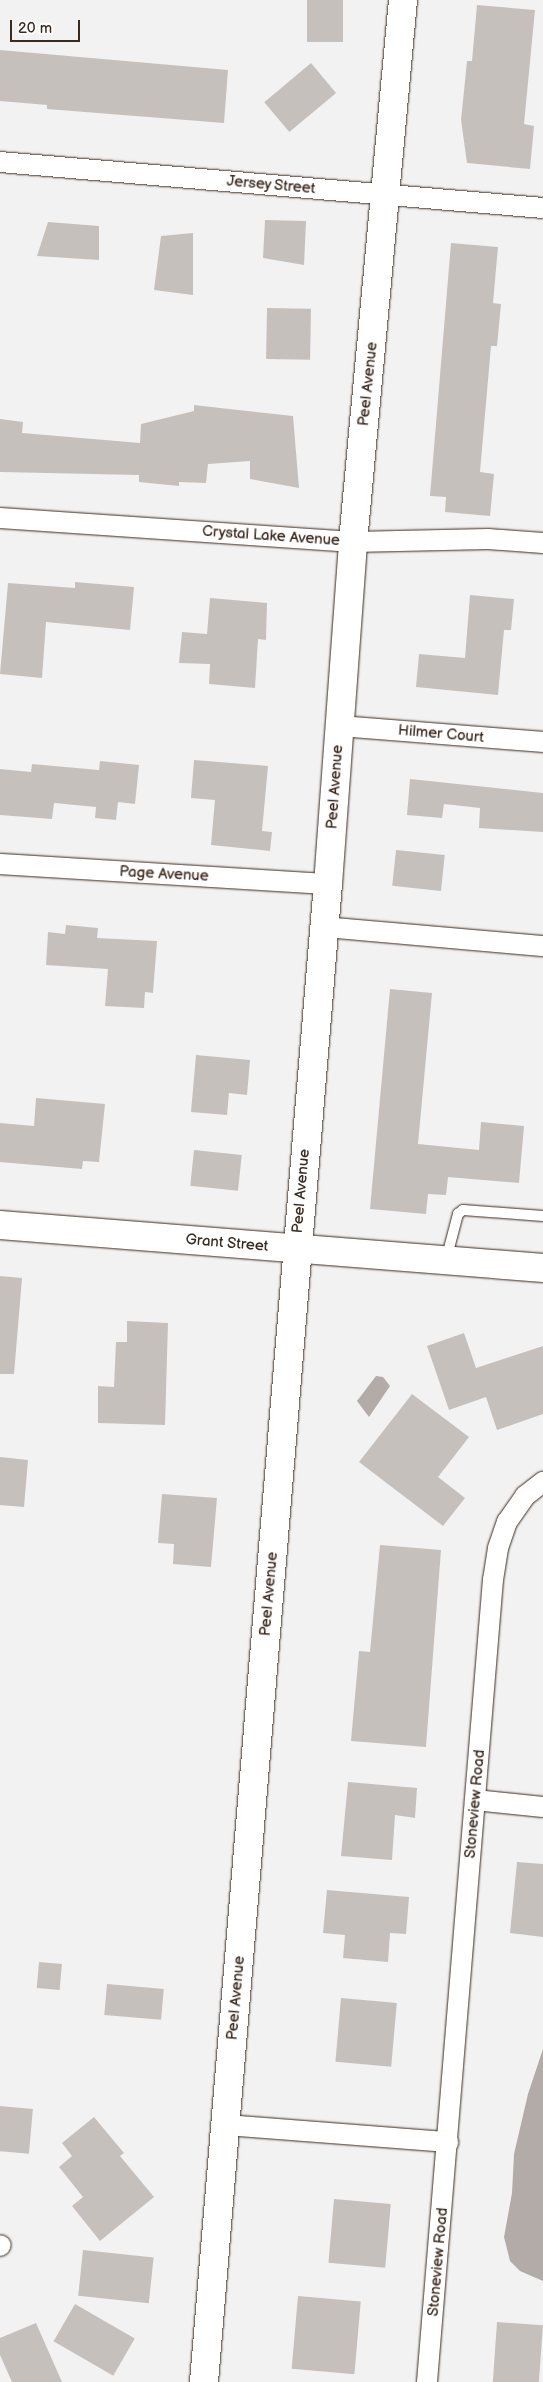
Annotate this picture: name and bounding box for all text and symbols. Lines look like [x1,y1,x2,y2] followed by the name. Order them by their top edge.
[12,10,82,42] scale bar
[18,19,52,38] text: 20 m
[225,172,317,198] street label: Jersey Street
[355,341,381,427] street label: Peel Avenue
[202,522,340,550] street label: Crystal Lake Avenue
[397,721,485,747] street label: Hilmer Court
[323,744,347,830] street label: Peel Avenue
[119,863,209,885] street label: Page Avenue
[288,1148,314,1234] street label: Peel Avenue
[185,1230,269,1256] street label: Grant Street
[256,1551,282,1637] street label: Peel Avenue
[461,1749,489,1859] street label: Stoneview Road
[223,1955,249,2041] street label: Peel Avenue
[424,2207,452,2317] street label: Stoneview Road

